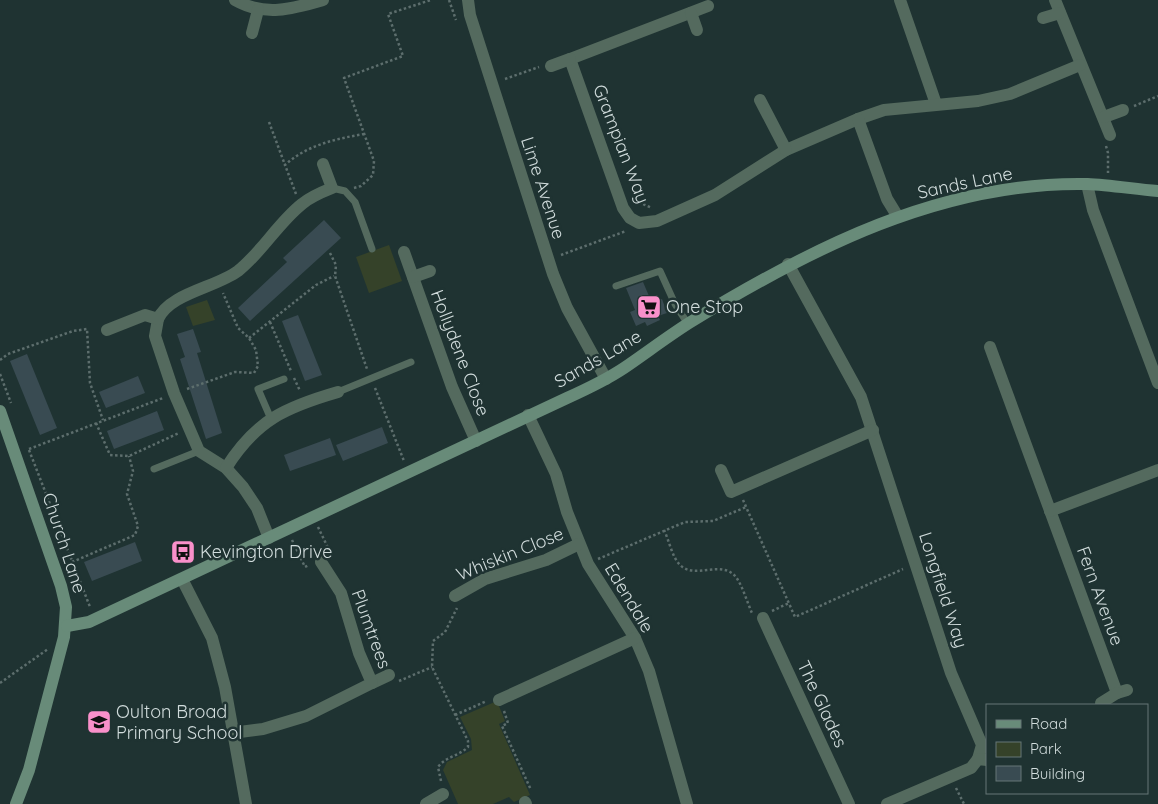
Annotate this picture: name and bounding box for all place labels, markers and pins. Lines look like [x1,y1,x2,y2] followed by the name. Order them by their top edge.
[636,294,662,320] supermarket icon: One Stop
[666,295,743,318] place label: One Stop
[170,539,196,565] bus stop icon: Kevington Drive
[200,540,332,563] place label: Kevington Drive
[116,700,242,744] place label: Oulton Broad Primary School
[86,709,112,735] school or university icon: Oulton Broad Primary School

